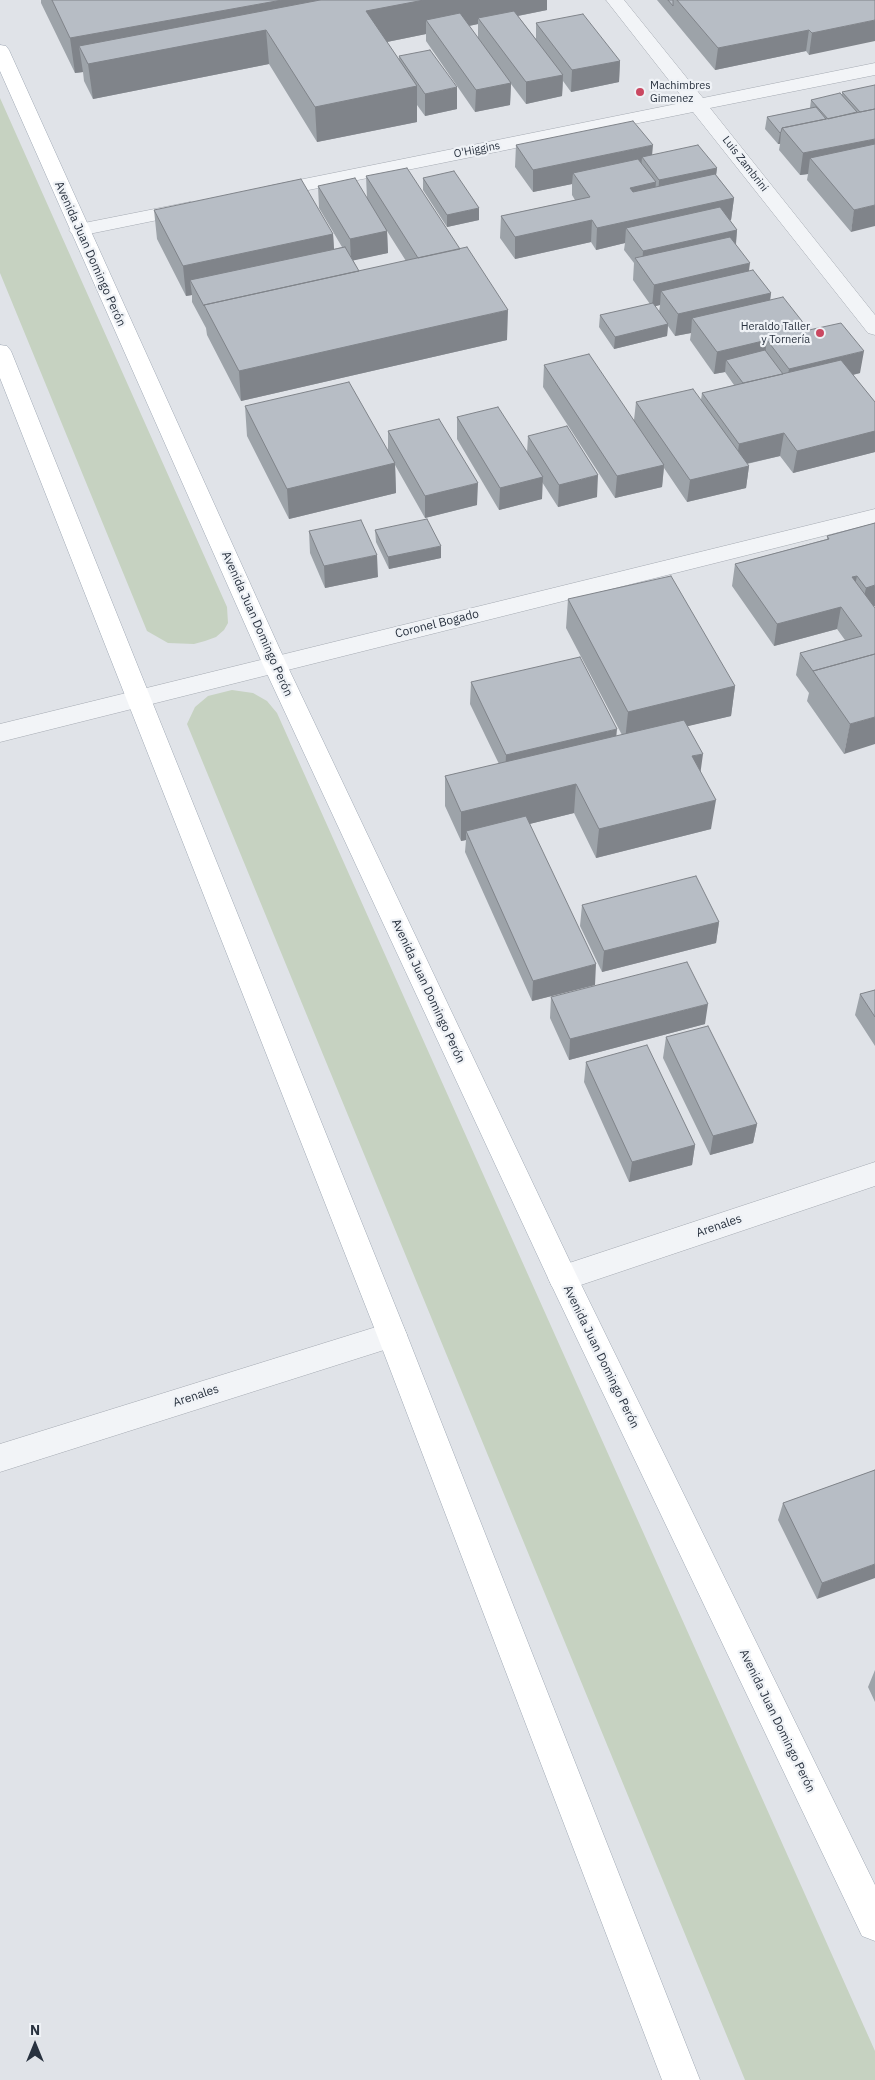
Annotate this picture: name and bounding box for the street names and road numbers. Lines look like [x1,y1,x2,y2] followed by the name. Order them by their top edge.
[719,134,771,194] street label: Luis Zambrini
[453,139,501,161] street label: O'Higgins
[51,179,129,329] street label: Avenida Juan Domingo Perón
[218,549,296,699] street label: Avenida Juan Domingo Perón
[394,607,480,641] street label: Coronel Bogado
[388,917,468,1065] street label: Avenida Juan Domingo Perón
[694,1211,744,1241] street label: Arenales
[560,1283,642,1431] street label: Avenida Juan Domingo Perón
[171,1382,221,1410] street label: Arenales
[736,1647,818,1795] street label: Avenida Juan Domingo Perón

